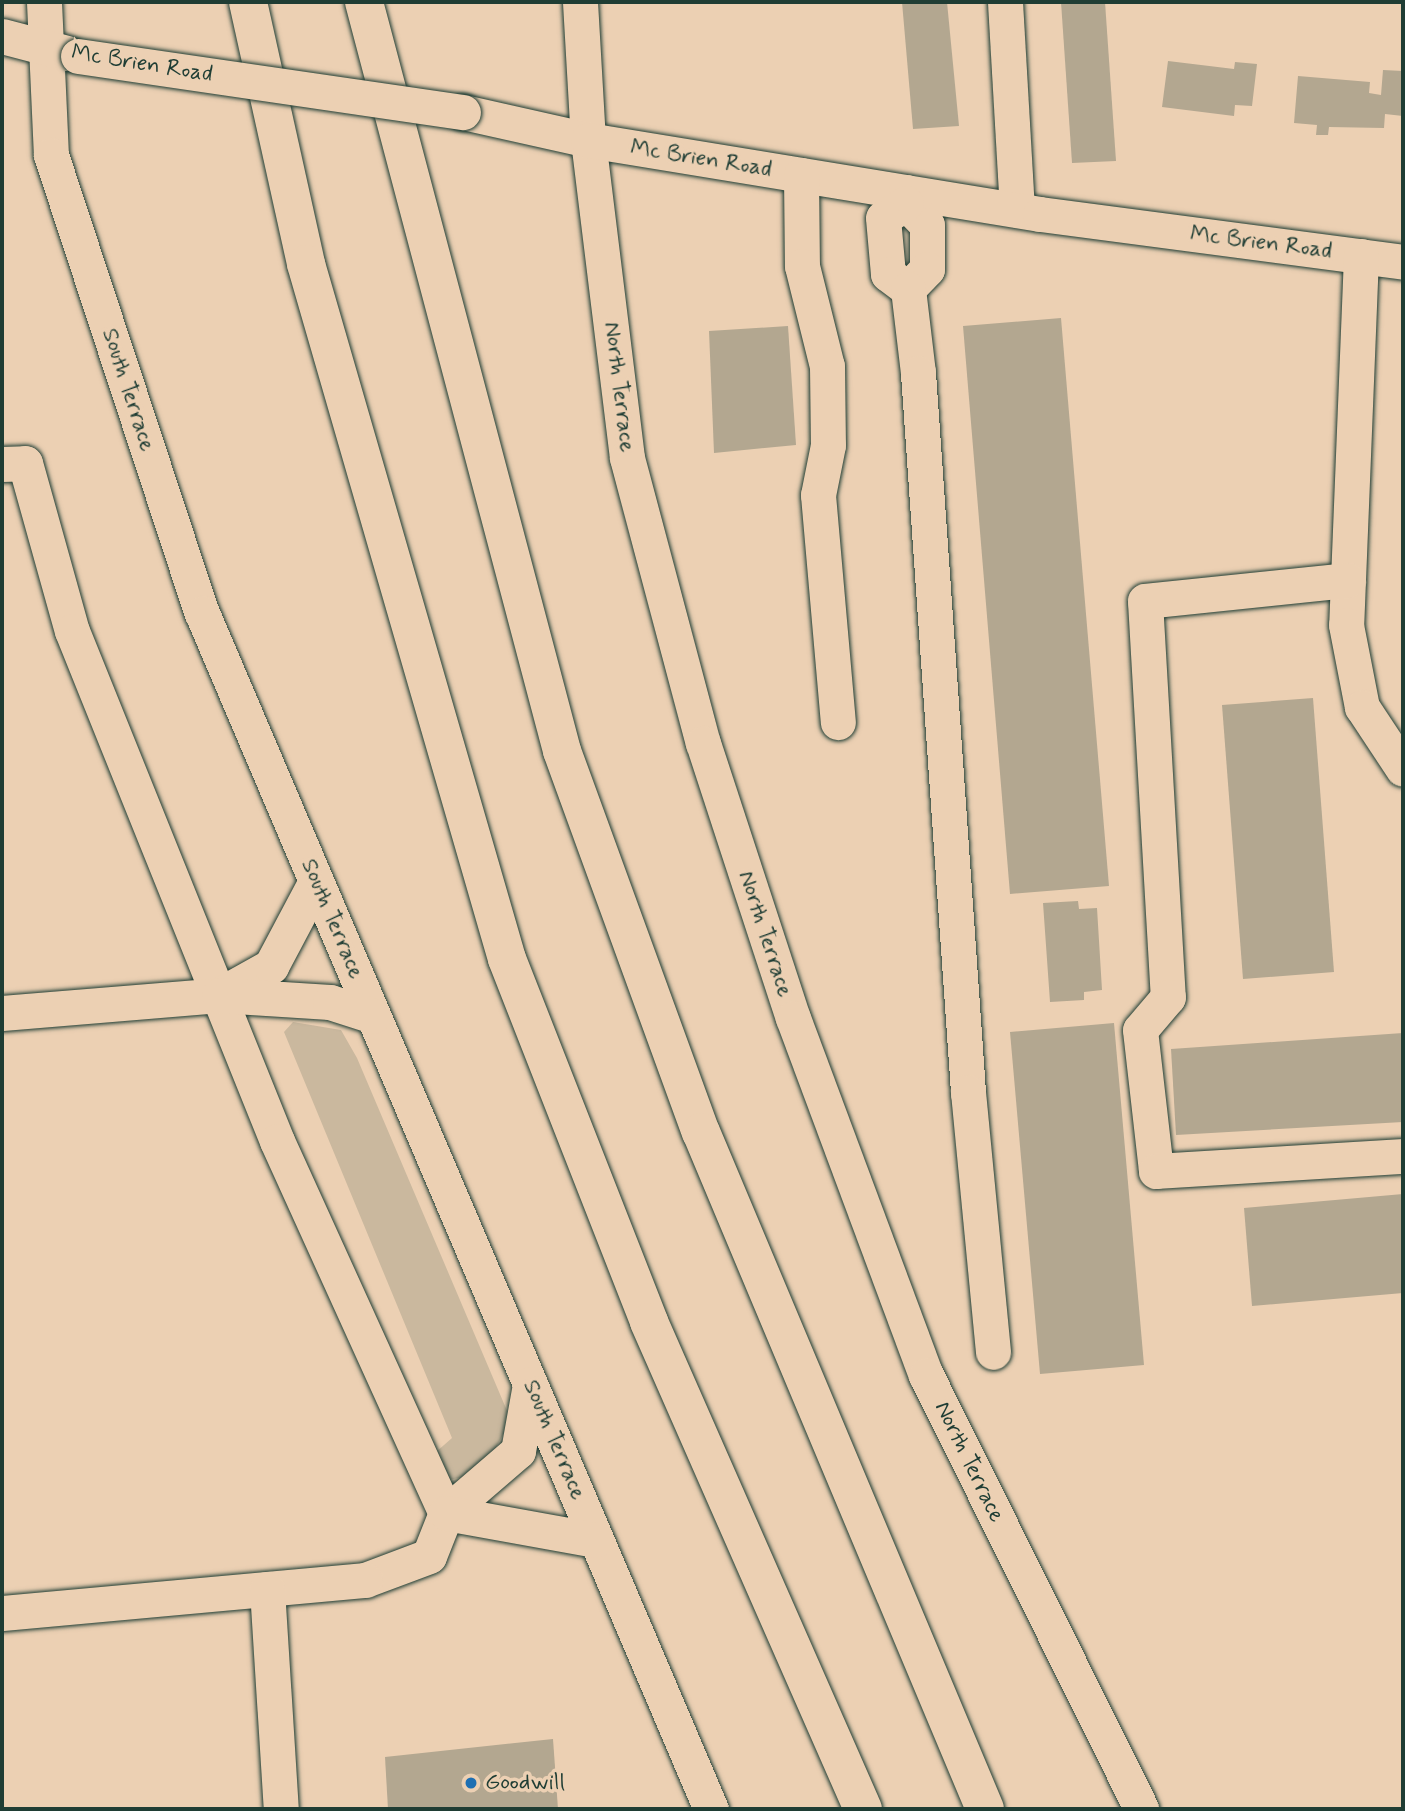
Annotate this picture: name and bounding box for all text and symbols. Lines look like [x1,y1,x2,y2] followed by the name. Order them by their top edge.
[67,39,217,89] street label: Mc Brien Road
[626,134,776,184] street label: Mc Brien Road
[1186,220,1336,266] street label: Mc Brien Road
[597,320,641,454] street label: North Terrace
[95,325,161,455] street label: South Terrace
[294,855,370,983] street label: South Terrace
[732,867,798,1001] street label: North Terrace
[516,1376,592,1504] street label: South Terrace
[928,1397,1010,1527] street label: North Terrace
[485,1769,565,1797] place label: Goodwill
[463,1775,479,1791] marker: Goodwill

